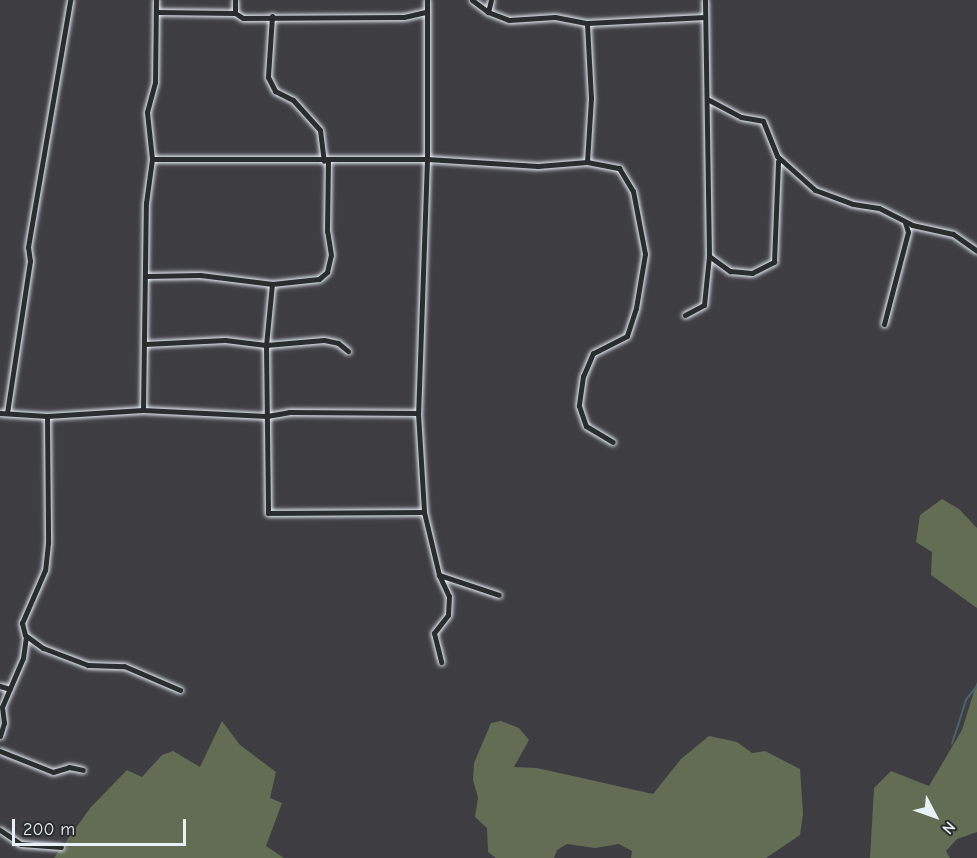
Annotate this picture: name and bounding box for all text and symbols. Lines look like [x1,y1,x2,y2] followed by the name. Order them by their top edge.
[905,786,965,846] north arrow
[15,807,189,845] scale bar
[938,818,959,838] text: N
[23,819,75,840] text: 200 m

